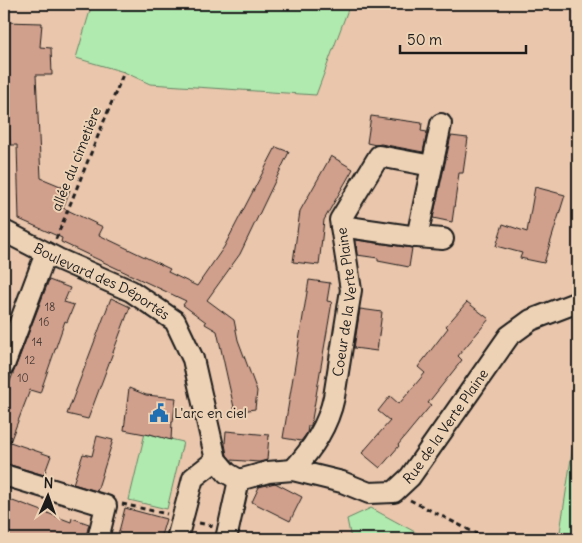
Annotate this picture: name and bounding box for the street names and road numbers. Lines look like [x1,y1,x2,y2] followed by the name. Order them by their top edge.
[47,104,105,214] street label: allée du cimetière
[328,226,360,378] street label: Coeur de la Verte Plaine
[31,239,173,324] street label: Boulevard des Déportés
[399,365,492,488] street label: Rue de la Verte Plaine

